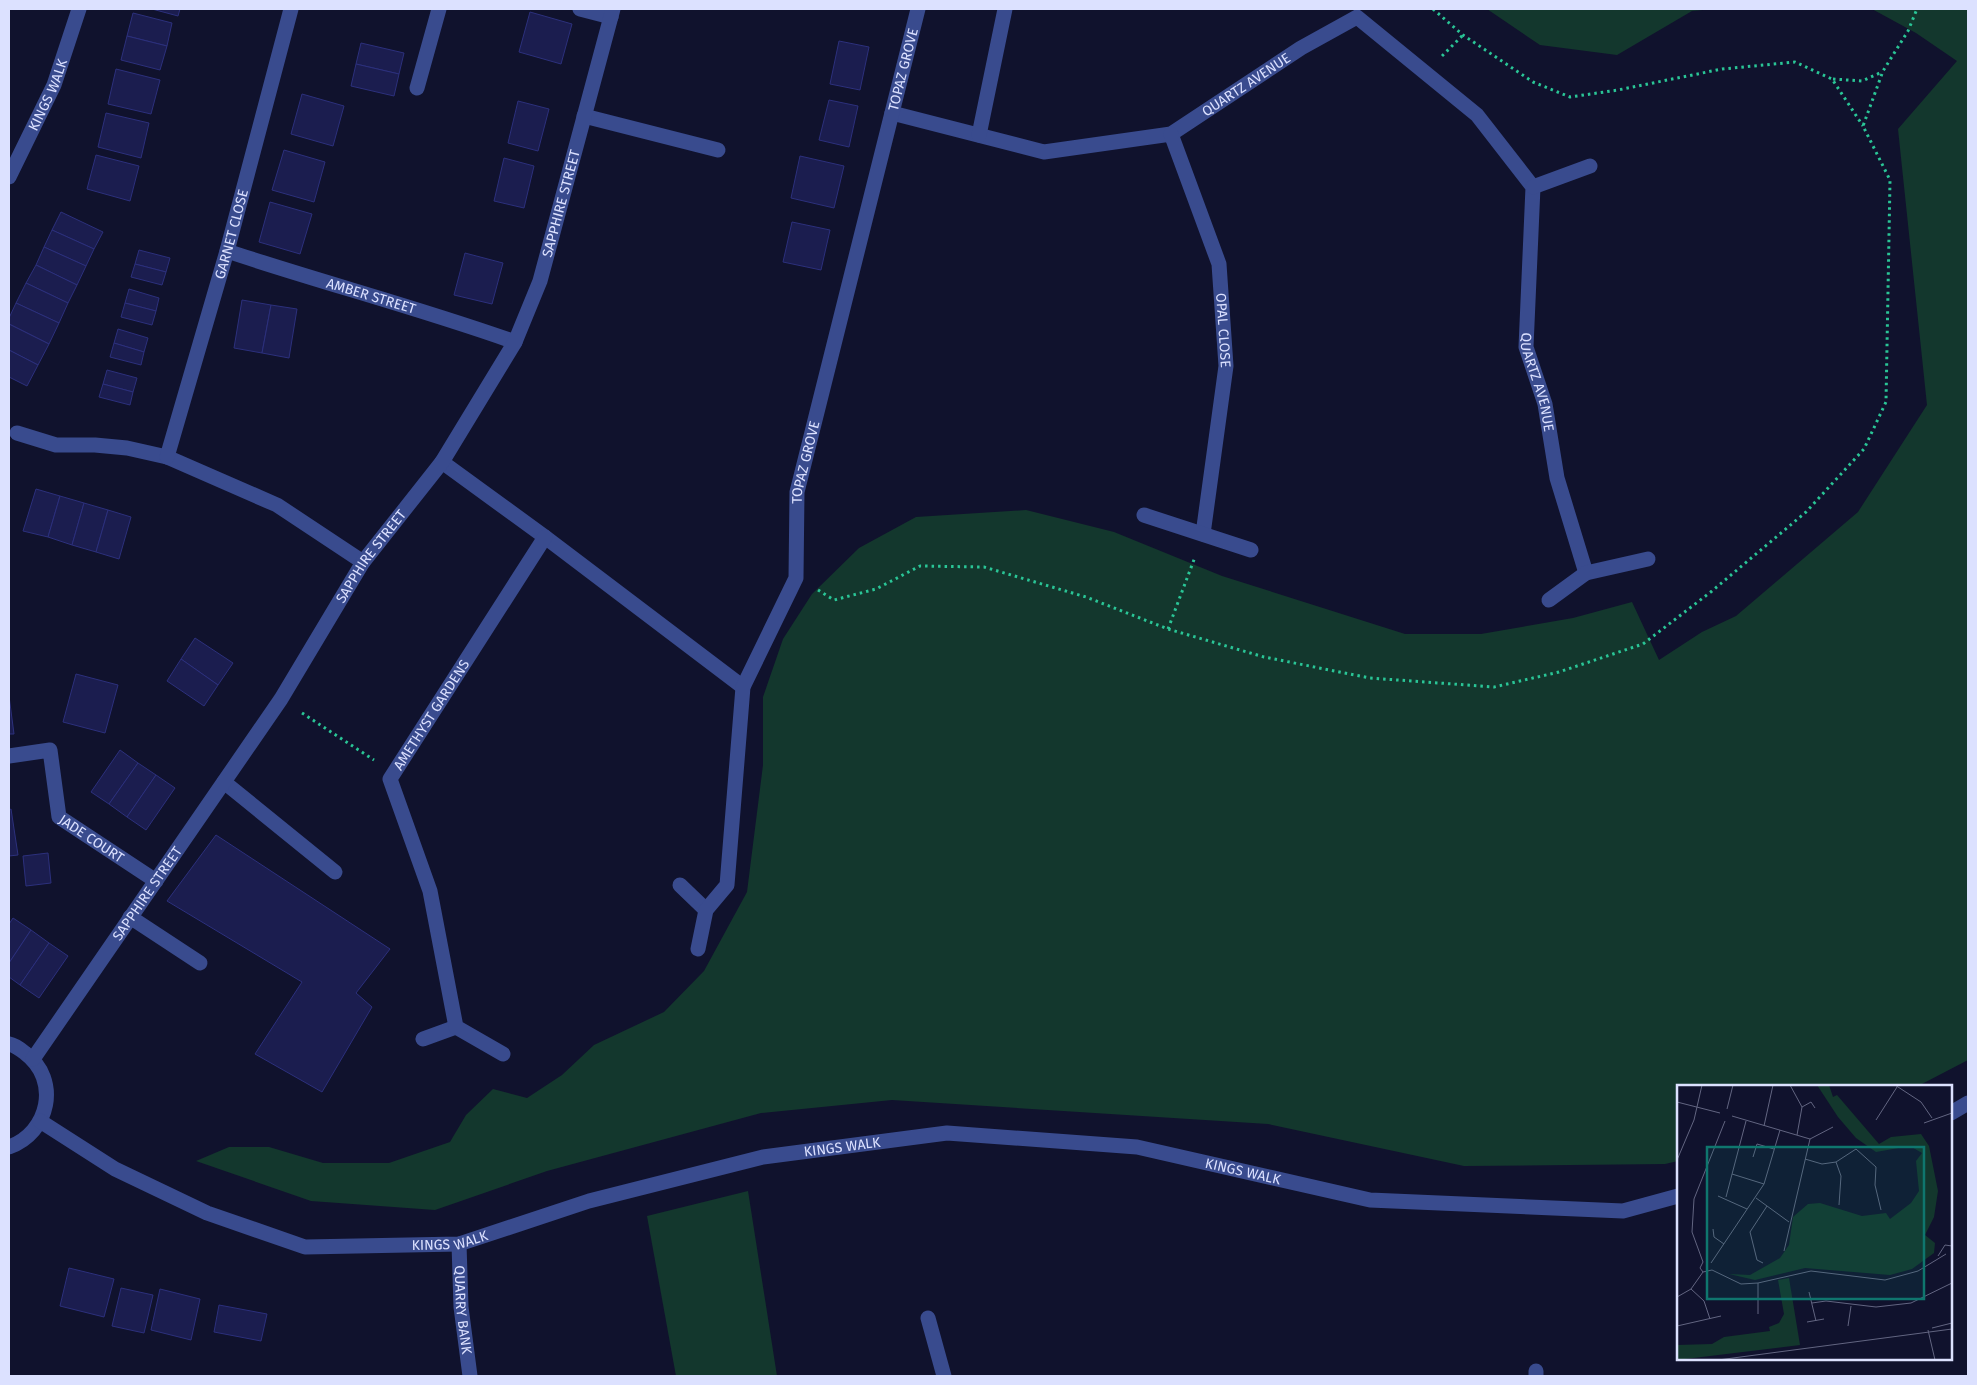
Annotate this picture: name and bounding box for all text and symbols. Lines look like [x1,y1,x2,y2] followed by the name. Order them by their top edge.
[884,26,921,113] street label: TOPAZ GROVE
[1198,49,1293,120] street label: QUARTZ AVENUE
[24,56,71,134] street label: KINGS WALK
[538,147,584,259] street label: SAPPHIRE STREET
[211,187,251,281] street label: GARNET CLOSE
[325,274,419,318] street label: AMBER STREET
[1213,292,1235,368] street label: OPAL CLOSE
[1517,332,1558,433] street label: QUARTZ AVENUE
[788,419,823,504] street label: TOPAZ GROVE
[332,506,410,606] street label: SAPPHIRE STREET
[390,656,473,773] street label: AMETHYST GARDENS
[56,811,128,866] street label: JADE COURT
[109,843,186,944] street label: SAPPHIRE STREET
[1677,1085,1952,1360] inset map
[803,1133,882,1160] street label: KINGS WALK
[1204,1154,1283,1188] street label: KINGS WALK
[412,1226,491,1254] street label: KINGS WALK
[451,1265,476,1356] street label: QUARRY BANK

